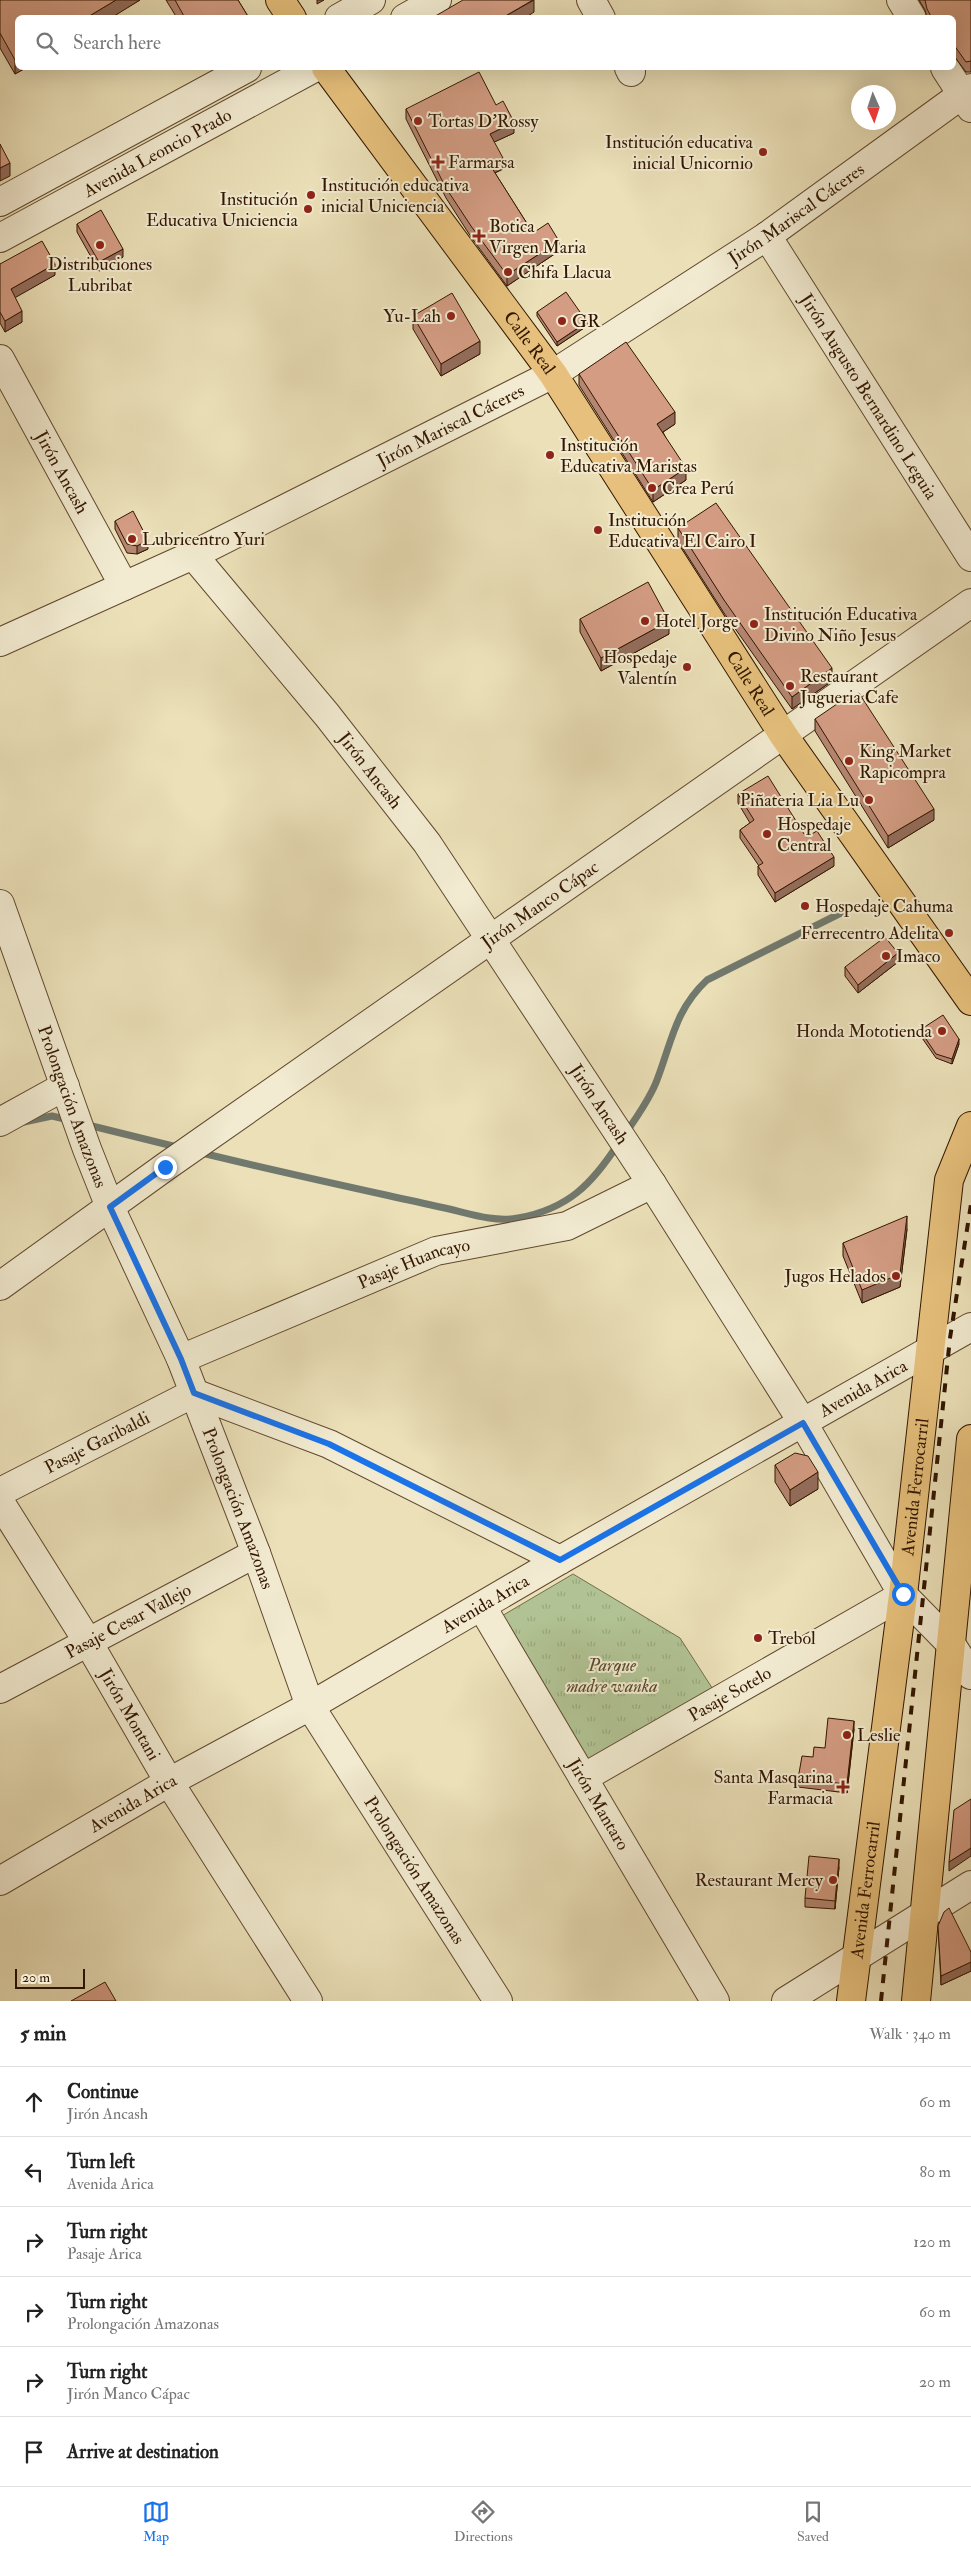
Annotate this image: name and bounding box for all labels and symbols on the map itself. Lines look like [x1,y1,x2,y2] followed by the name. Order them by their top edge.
[851,85,896,130] north arrow
[78,103,236,203] street label: Avenida Leoncio Prado
[428,110,540,133] place label: Tortas D'Rossy
[412,115,424,127] marker: Tortas D'Rossy
[605,131,754,175] place label: Institución educativa inicial Unicornio
[757,146,769,158] marker: Institución educativa inicial Unicornio
[448,151,515,174] place label: Farmarsa
[432,156,444,168] marker: Farmarsa
[723,158,869,270] street label: Jirón Mariscal Cáceres
[321,174,470,218] place label: Institución educativa inicial Uniciencia
[146,188,299,232] place label: Institución Educativa Uniciencia
[305,189,317,201] marker: Institución educativa inicial Uniciencia
[302,203,314,215] marker: Institución Educativa Uniciencia
[489,215,587,259] place label: Botica Virgen Maria
[473,230,485,242] marker: Botica Virgen Maria
[94,239,106,251] marker: Distribuciones Lubribat
[48,253,152,297] place label: Distribuciones Lubribat
[518,261,612,284] place label: Chifa Llacua
[502,266,514,278] marker: Chifa Llacua
[794,288,943,504] street label: Jirón Augusto Bernardino Leguia
[383,305,442,328] place label: Yu-Lah
[499,306,561,379] street label: Calle Real
[445,310,457,322] marker: Yu-Lah
[572,310,601,333] place label: GR
[556,315,568,327] marker: GR
[372,379,528,473] street label: Jirón Mariscal Cáceres
[29,426,94,518] street label: Jirón Ancash
[560,434,697,478] place label: Institución Educativa Maristas
[544,449,556,461] marker: Institución Educativa Maristas
[662,477,734,500] place label: Crea Perú
[646,482,658,494] marker: Crea Perú
[608,509,756,553] place label: Institución Educativa El Cairo I
[592,524,604,536] marker: Institución Educativa El Cairo I
[142,528,265,551] place label: Lubricentro Yuri
[126,533,138,545] marker: Lubricentro Yuri
[764,603,918,647] place label: Institución Educativa Divino Niño Jesus
[655,610,739,633] place label: Hotel Jorge
[639,615,651,627] marker: Hotel Jorge
[748,618,760,630] marker: Institución Educativa Divino Niño Jesus
[603,646,677,690] place label: Hospedaje Valentín
[721,646,780,721] street label: Calle Real
[681,661,693,673] marker: Hospedaje Valentín
[799,665,899,709] place label: Restaurant Jugueria Cafe
[784,680,796,692] marker: Restaurant Jugueria Cafe
[332,727,408,814] street label: Jirón Ancash
[859,740,952,784] place label: King Market Rapicompra
[843,755,855,767] marker: King Market Rapicompra
[740,789,859,812] place label: Piñateria Lia Lu
[863,794,875,806] marker: Piñateria Lia Lu
[777,813,851,857] place label: Hospedaje Central
[761,828,773,840] marker: Hospedaje Central
[476,856,603,954] street label: Jirón Manco Cápac
[815,895,954,918] place label: Hospedaje Cahuma
[799,900,811,912] marker: Hospedaje Cahuma
[801,922,940,945] place label: Ferrecentro Adelita
[943,927,955,939] marker: Ferrecentro Adelita
[896,945,941,968] place label: Imaco
[880,950,892,962] marker: Imaco
[796,1020,933,1043] place label: Honda Mototienda
[32,1022,113,1191] street label: Prolongación Amazonas
[936,1025,948,1037] marker: Honda Mototienda
[564,1059,634,1149] street label: Jirón Ancash
[154,1156,177,1179] route end
[354,1233,472,1294] street label: Pasaje Huancayo
[783,1265,886,1288] place label: Jugos Helados
[890,1270,902,1282] marker: Jugos Helados
[814,1354,912,1423] street label: Avenida Arica
[41,1406,154,1479] street label: Pasaje Garibaldi
[896,1417,934,1558] street label: Avenida Ferrocarril
[197,1424,279,1592] street label: Prolongación Amazonas
[436,1569,534,1639] street label: Avenida Arica
[61,1578,195,1664] street label: Pasaje Cesar Vallejo
[892,1583,915,1606] route start
[768,1627,816,1650] place label: Trebol
[752,1632,764,1644] marker: Trebol
[566,1654,658,1698] park label: Parque madre wanka
[684,1661,776,1727] street label: Pasaje Sotelo
[94,1663,166,1765] street label: Jirón Montani
[857,1724,901,1747] place label: Leslie
[841,1729,853,1741] marker: Leslie
[562,1753,635,1855] street label: Jirón Mantaro
[714,1766,834,1810] place label: Santa Masqarina Farmacia
[84,1768,181,1838] street label: Avenida Arica
[837,1781,849,1793] marker: Santa Masqarina Farmacia
[359,1792,470,1948] street label: Prolongación Amazonas
[845,1820,885,1961] street label: Avenida Ferrocarril
[695,1869,824,1892] place label: Restaurant Mercy
[827,1874,839,1886] marker: Restaurant Mercy
[15,1966,85,1989] scale bar

